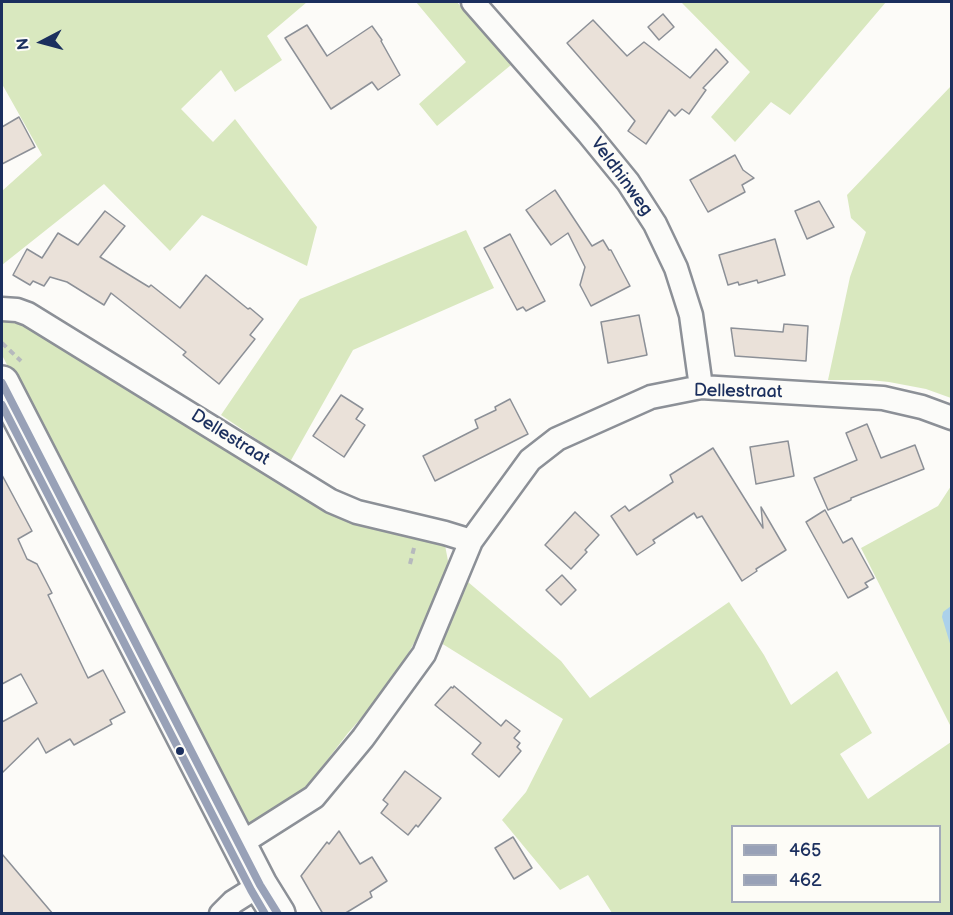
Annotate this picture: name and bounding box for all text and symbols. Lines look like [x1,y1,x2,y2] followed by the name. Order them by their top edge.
[12,12,72,72] north arrow
[14,37,34,51] text: N
[585,134,657,220] street label: Veldhinweg
[694,380,782,404] street label: Dellestraat
[187,405,273,471] street label: Dellestraat
[174,745,186,757] unlabelled marker
[731,825,941,903] legend
[789,840,821,861] text: 465
[789,870,822,891] text: 462

